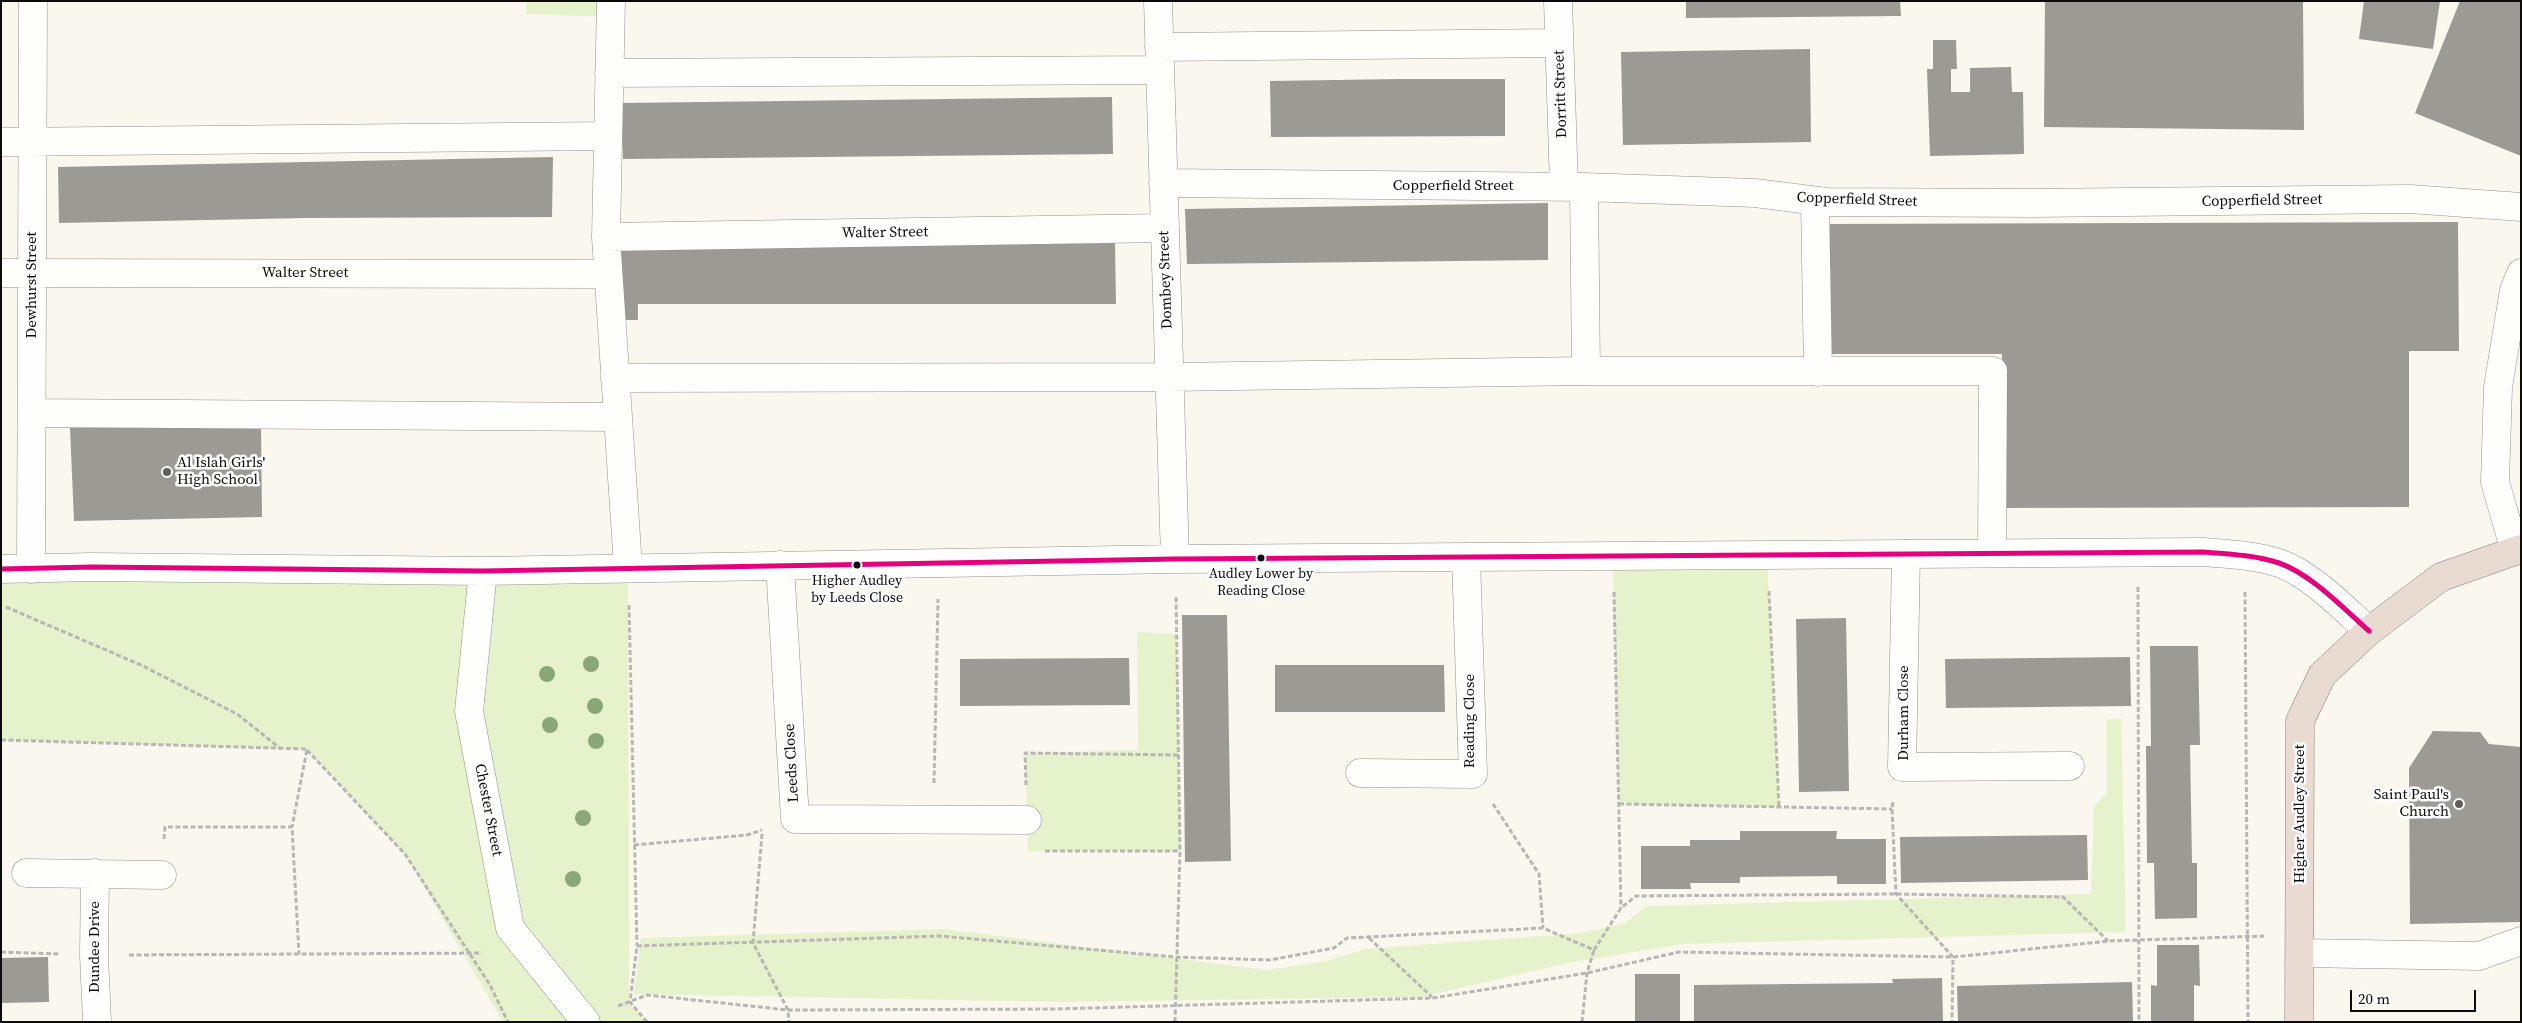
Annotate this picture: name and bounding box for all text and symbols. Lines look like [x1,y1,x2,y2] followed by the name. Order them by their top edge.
[1550,50,1572,138] street label: Dorritt Street
[1393,177,1513,195] street label: Copperfield Street
[1796,189,1918,211] street label: Copperfield Street
[2201,191,2323,211] street label: Copperfield Street
[842,223,928,243] street label: Walter Street
[1155,230,1177,330] street label: Dombey Street
[23,232,41,338] street label: Dewhurst Street
[262,264,348,282] street label: Walter Street
[177,454,265,489] place label: Al Islah Girls' High School
[161,466,173,478] marker: Al Islah Girls' High School
[1256,553,1266,563] marker: Audley Lower by Reading Close
[852,560,862,570] marker: Higher Audley by Leeds Close
[1209,566,1313,598] place label: Audley Lower by Reading Close
[811,573,903,606] place label: Higher Audley by Leeds Close
[1895,665,1913,761] street label: Durham Close
[1461,674,1479,768] street label: Reading Close
[781,723,803,803] street label: Leeds Close
[2291,744,2309,884] street label: Higher Audley Street
[470,762,506,858] street label: Chester Street
[2374,786,2449,821] place label: Saint Paul's Church
[2453,798,2465,810] marker: Saint Paul's Church
[86,901,104,993] street label: Dundee Drive
[2352,980,2478,1012] scale bar
[2358,988,2390,1009] text: 20 m

